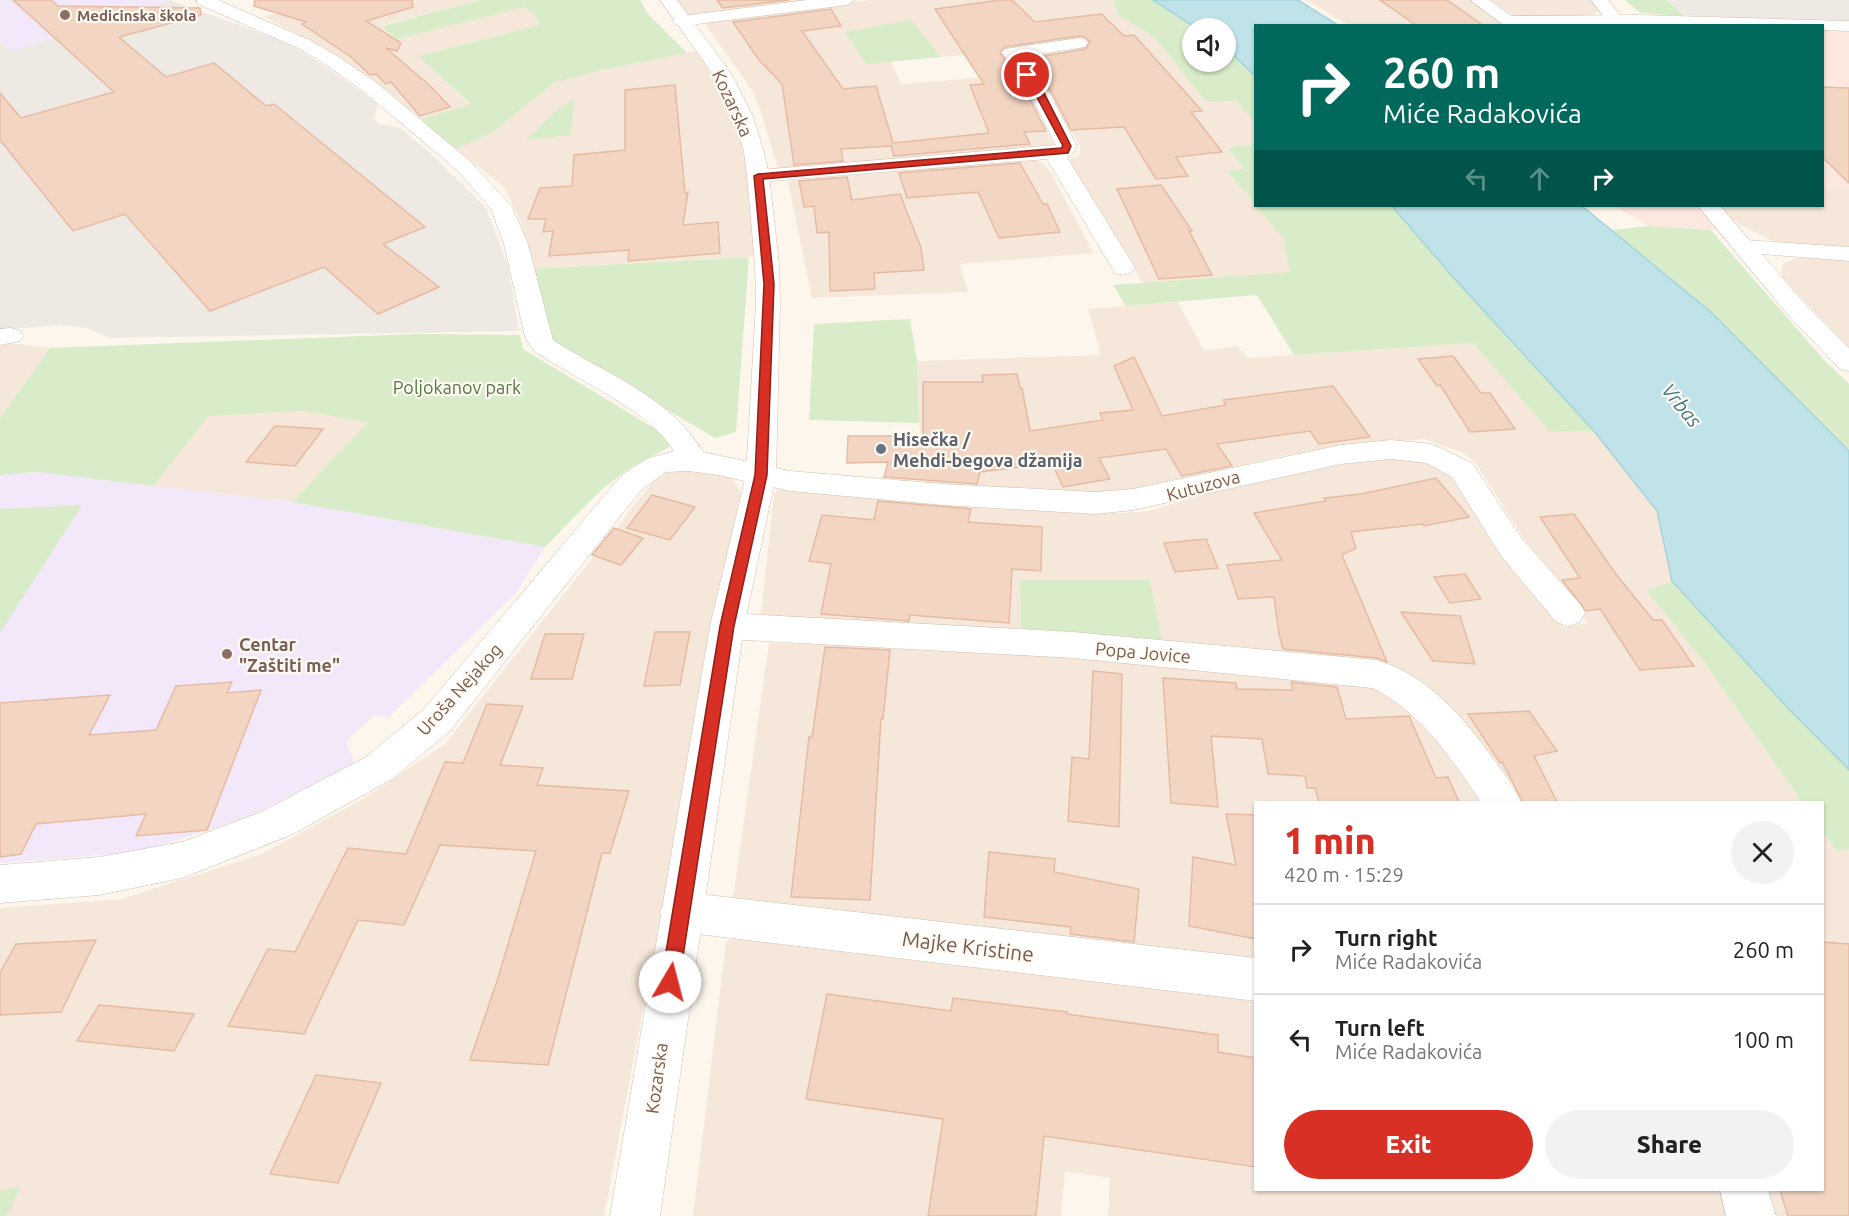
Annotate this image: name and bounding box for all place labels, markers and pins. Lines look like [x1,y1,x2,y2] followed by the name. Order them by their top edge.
[77,7,196,24] place label: Medicinska škola
[58,8,72,22] marker: Medicinska škola
[1001,49,1052,100] pin
[893,429,1082,470] place label: Hisečka / Mehdi-begova džamija
[874,442,888,456] marker: Hisečka / Mehdi-begova džamija
[239,634,340,675] place label: Centar "Zaštiti me"
[220,647,234,661] marker: Centar "Zaštiti me"

